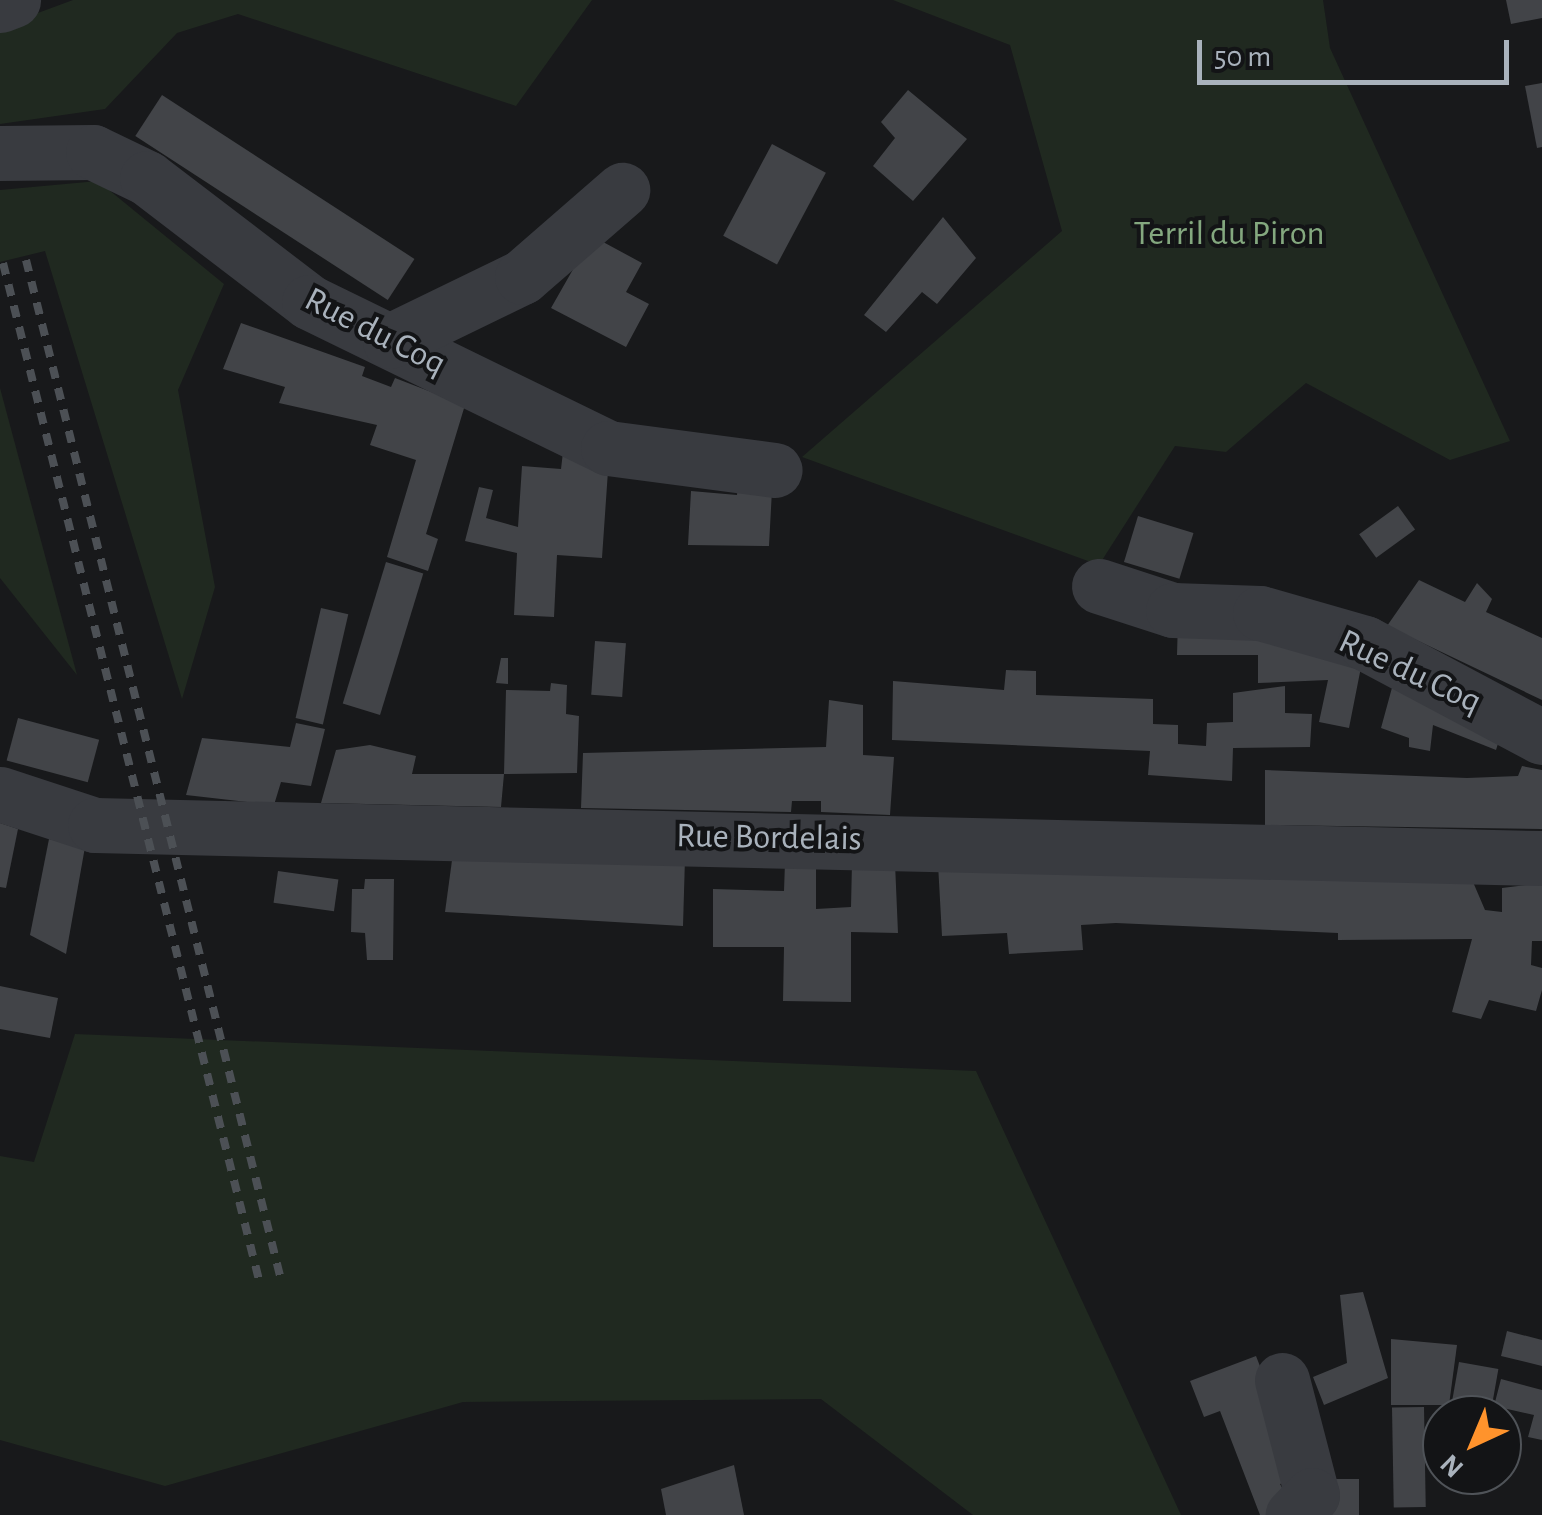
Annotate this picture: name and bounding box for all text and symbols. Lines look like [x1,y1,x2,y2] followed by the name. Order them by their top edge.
[1202,20,1514,82] scale bar
[1214,42,1271,72] text: 50 m
[1133,213,1325,255] park label: Terril du Piron
[297,279,453,385] street label: Rue du Coq
[1332,621,1488,723] street label: Rue du Coq
[676,815,862,861] street label: Rue Bordelais
[1422,1395,1522,1495] north arrow
[1436,1448,1469,1482] text: N

